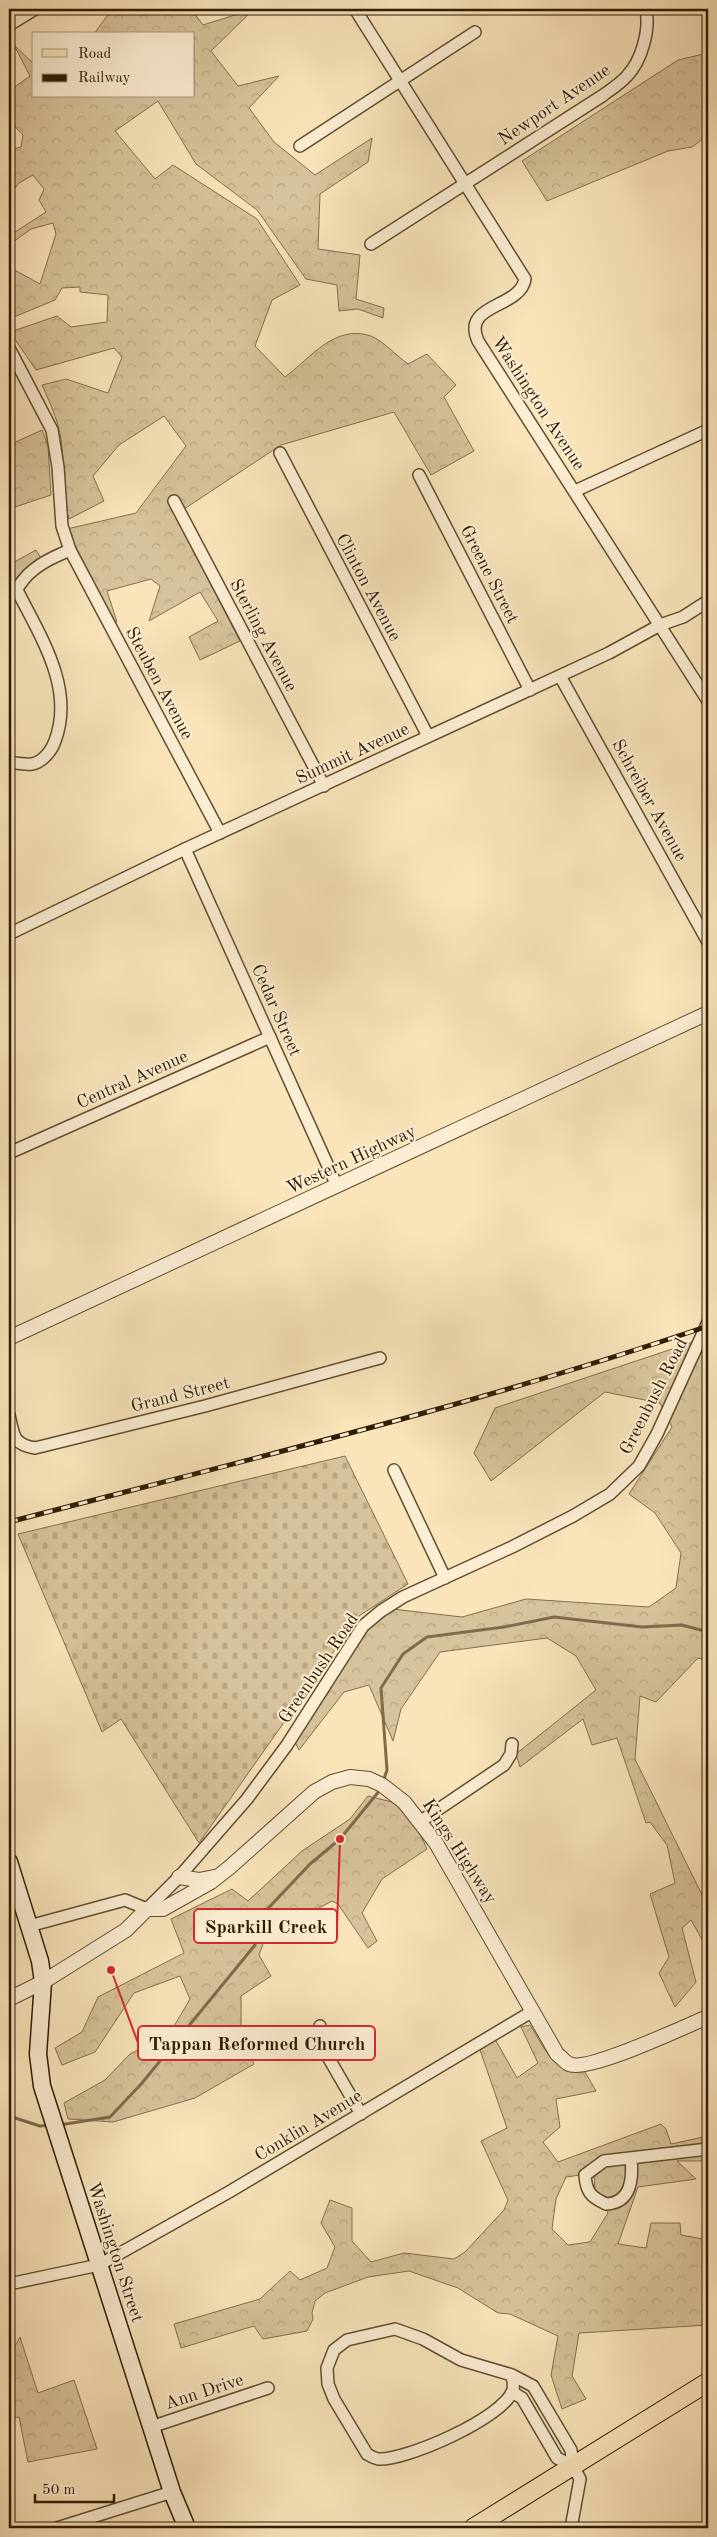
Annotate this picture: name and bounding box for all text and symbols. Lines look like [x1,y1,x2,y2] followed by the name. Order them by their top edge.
[32,32,195,98] legend
[78,47,112,62] text: Road
[496,61,614,149] street label: Newport Avenue
[78,71,131,86] text: Railway
[488,333,588,474] street label: Washington Avenue
[457,522,522,626] street label: Greene Street
[332,531,404,644] street label: Clinton Avenue
[226,576,300,695] street label: Sterling Avenue
[122,624,196,743] street label: Steuben Avenue
[293,720,412,788] street label: Summit Avenue
[608,736,690,864] street label: Schreiber Avenue
[248,962,304,1059] street label: Cedar Street
[74,1047,191,1112] street label: Central Avenue
[284,1122,419,1198] street label: Western Highway
[617,1335,691,1458] street label: Greenbush Road
[129,1374,231,1416] street label: Grand Street
[276,1610,362,1727] street label: Greenbush Road
[419,1796,500,1908] street label: Kings Highway
[194,1909,337,1943] callout: Sparkill Creek
[205,1919,328,1938] text: Sparkill Creek
[138,2026,375,2060] callout: Tappan Reformed Church
[149,2036,366,2055] text: Tappan Reformed Church
[252,2087,365,2165] street label: Conklin Avenue
[84,2180,146,2325] street label: Washington Street
[163,2371,246,2413] street label: Ann Drive
[35,2472,114,2504] scale bar
[42,2483,76,2498] text: 50 m

